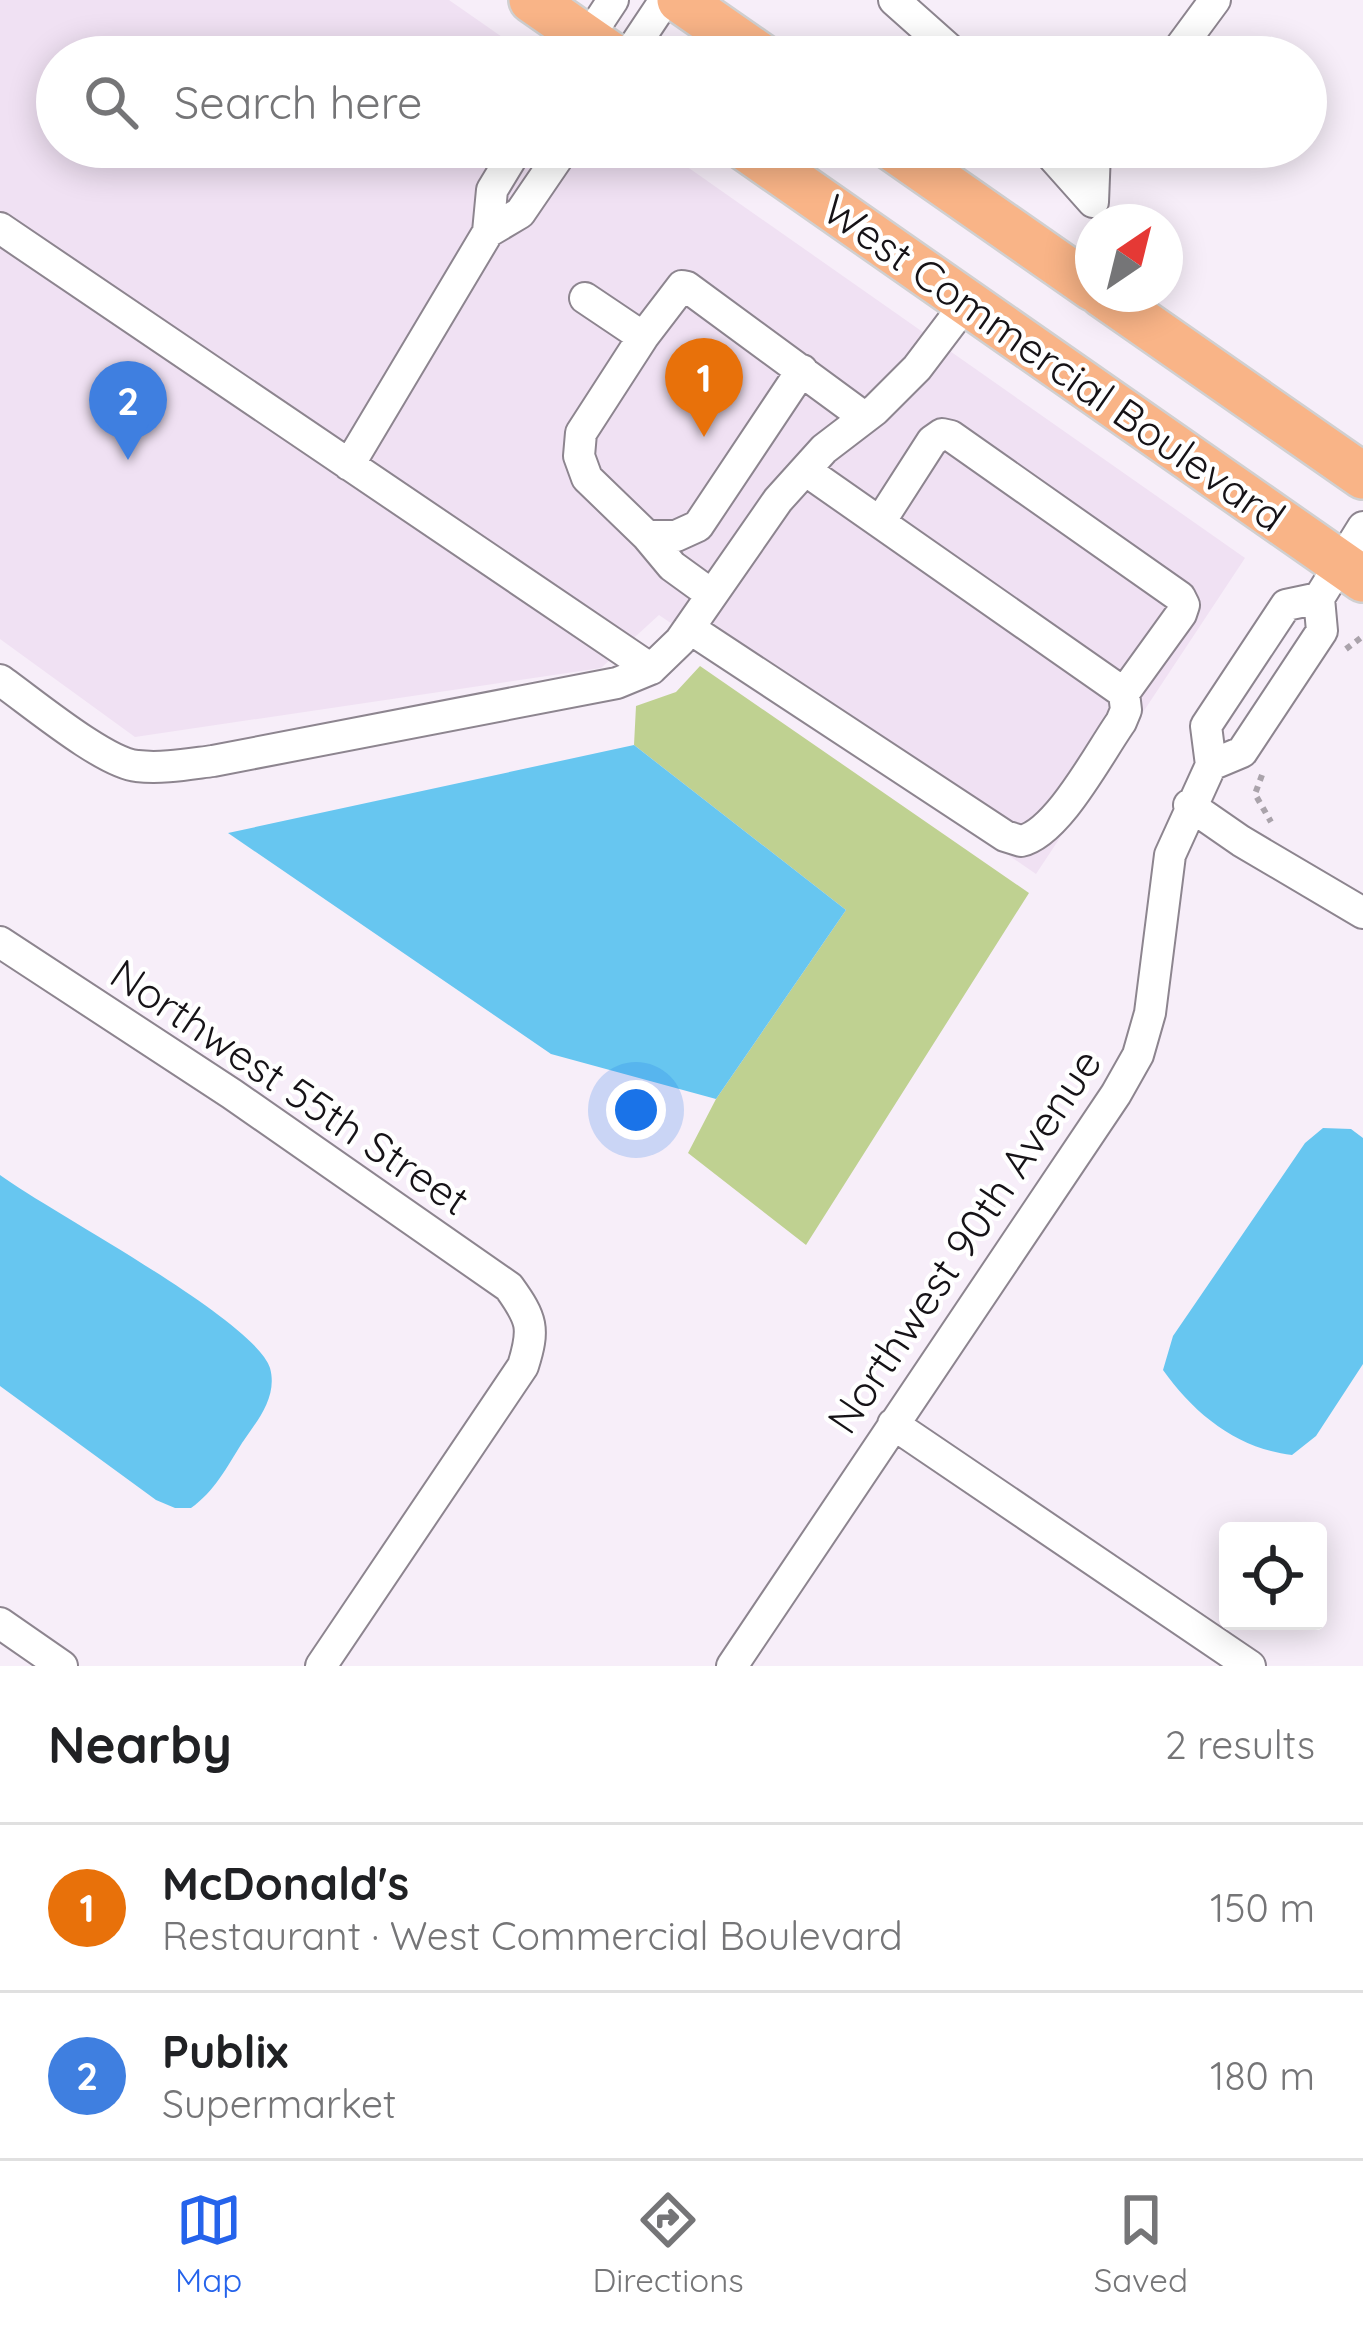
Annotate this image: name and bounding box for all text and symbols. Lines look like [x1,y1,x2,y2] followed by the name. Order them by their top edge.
[36,36,1327,168] search box
[78,69,144,135] icon: search
[174,74,422,130] text: Search here
[813,182,1296,543] street label: West Commercial Boulevard
[1075,204,1183,312] north arrow
[665,338,743,437] pin: 1
[89,361,167,460] pin: 2
[101,947,480,1226] street label: Northwest 55th Street
[815,1038,1112,1443] street label: Northwest 90th Avenue
[606,1080,666,1140] your location
[1219,1522,1327,1630] map controls
[1219,1522,1327,1630] button: locate
[48,1712,232,1776] text: Nearby
[1165,1720,1315,1769] text: 2 results
[162,1855,409,1911] text: McDonald's
[79,1883,95,1932] text: 1
[1210,1883,1315,1932] text: 150 m
[162,1911,903,1960] text: Restaurant · West Commercial Boulevard
[162,2023,288,2079] text: Publix
[76,2051,98,2100] text: 2
[1210,2051,1315,2100] text: 180 m
[162,2079,396,2128] text: Supermarket
[175,2187,242,2300] tab: Map
[592,2187,744,2300] tab: Directions
[1094,2187,1188,2300] tab: Saved

